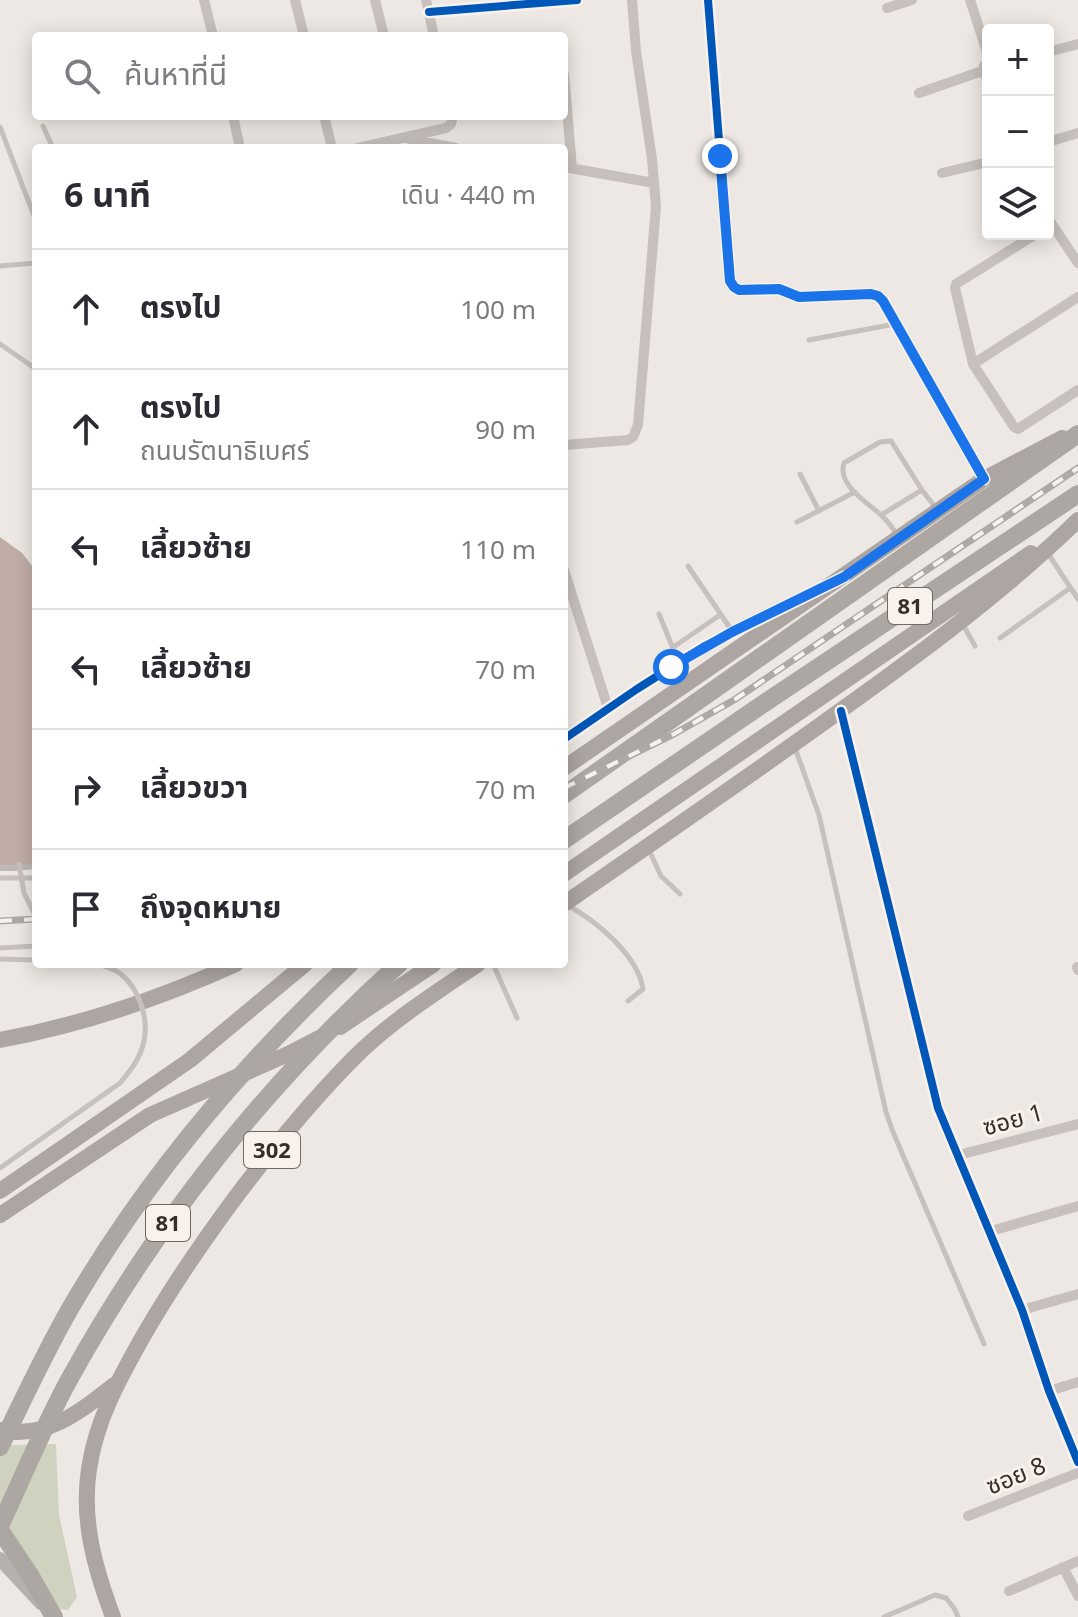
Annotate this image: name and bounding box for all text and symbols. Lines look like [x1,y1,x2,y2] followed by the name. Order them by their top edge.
[982,24,1054,240] map controls
[982,24,1054,96] button: +
[32,32,568,120] search box
[124,53,227,94] text: ค้นหาที่นี่
[60,54,104,98] icon: search
[982,96,1054,168] button: −
[702,138,738,174] route end
[982,168,1054,240] button: layers
[64,171,151,217] text: 6 นาที
[400,176,536,212] text: เดิน · 440 m
[140,286,222,327] text: ตรงไป
[64,287,108,331] icon: ahead
[460,291,536,327] text: 100 m
[140,386,222,427] text: ตรงไป
[64,407,108,451] icon: ahead
[475,411,536,447] text: 90 m
[140,432,310,468] text: ถนนรัตนาธิเบศร์
[140,526,252,567] text: เลี้ยวซ้าย
[64,527,108,571] icon: left
[460,531,536,567] text: 110 m
[888,588,932,624] road number: 81
[140,646,252,687] text: เลี้ยวซ้าย
[64,647,108,691] icon: left
[653,649,689,685] route start
[475,651,536,687] text: 70 m
[140,766,248,807] text: เลี้ยวขวา
[64,767,108,811] icon: right
[475,771,536,807] text: 70 m
[140,886,281,927] text: ถึงจุดหมาย
[64,887,108,931] icon: arrive
[979,1095,1047,1142] street label: ซอย 1
[244,1132,300,1168] road number: 302
[146,1205,190,1241] road number: 81
[981,1448,1050,1501] street label: ซอย 8

